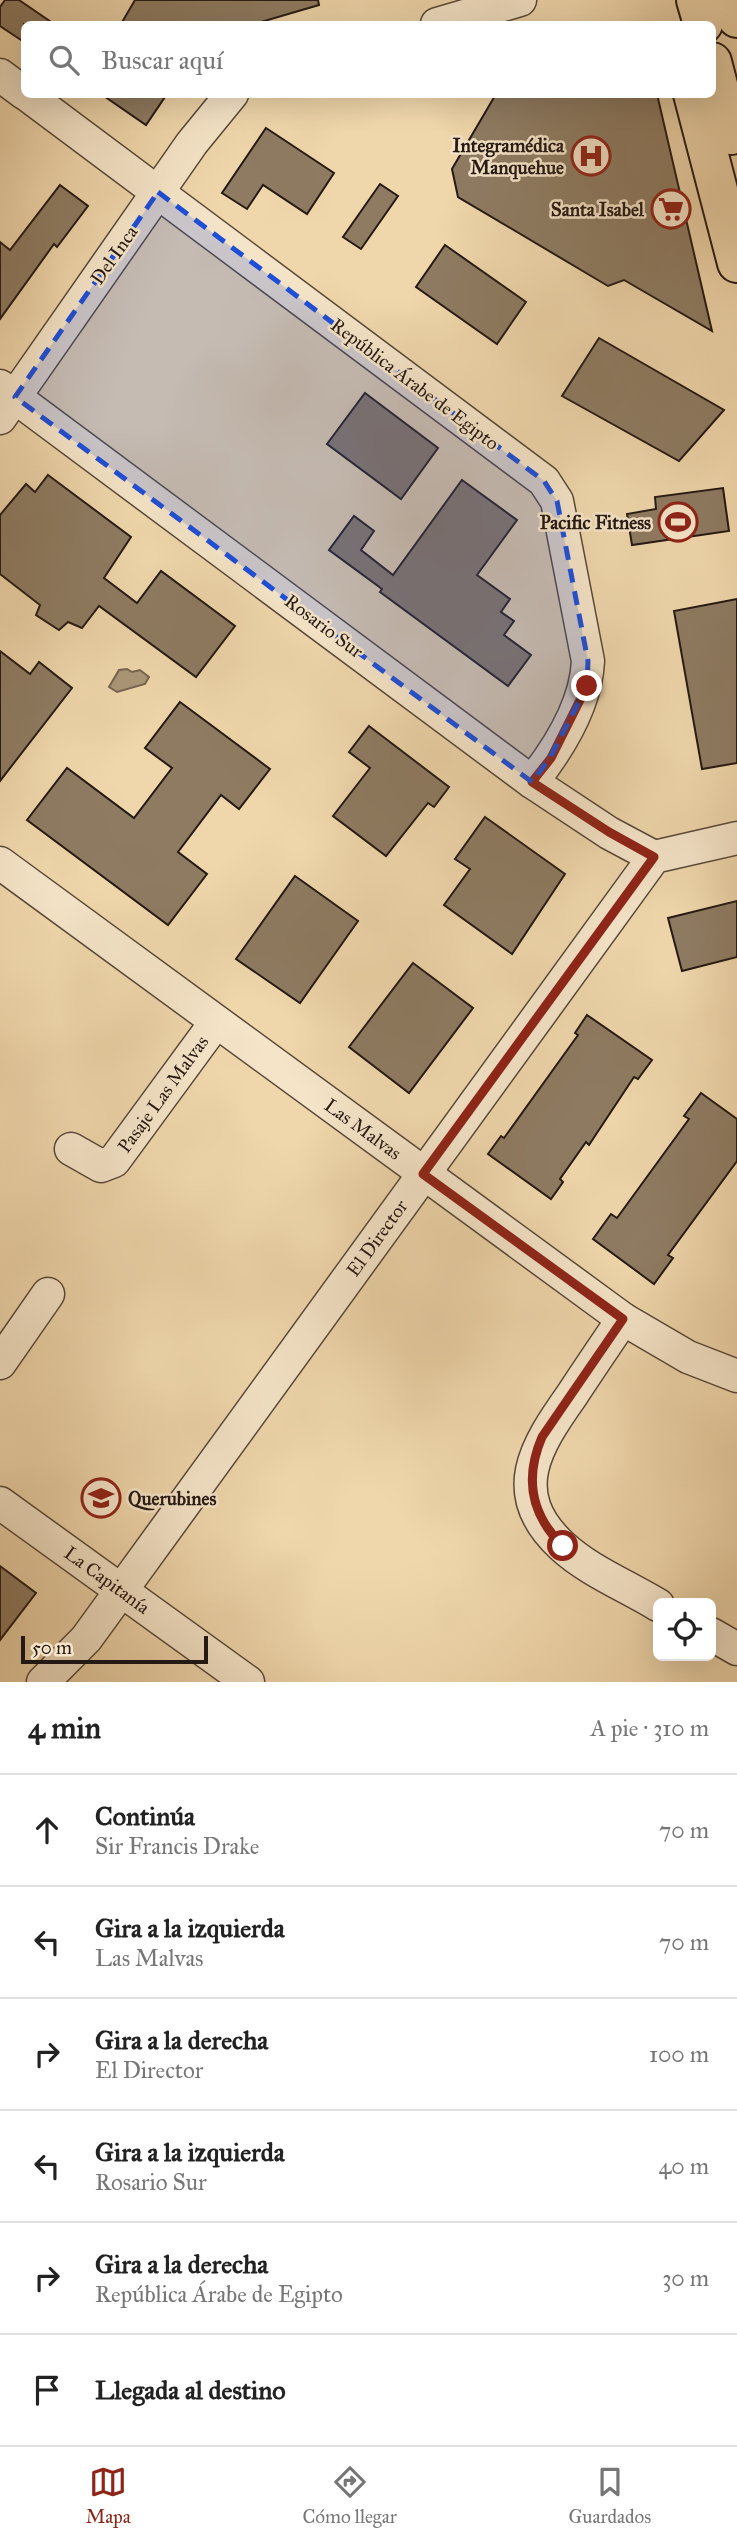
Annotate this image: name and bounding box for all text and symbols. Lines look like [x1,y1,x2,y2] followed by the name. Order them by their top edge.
[21,21,716,98] search box
[45,41,83,79] icon: search
[101,44,223,76] text: Buscar aquí
[452,134,565,180] place label: Integramédica Manquehue
[570,135,612,177] hospital icon: Integramédica Manquehue
[650,188,692,230] supermarket icon: Santa Isabel
[551,198,645,221] place label: Santa Isabel
[85,220,143,289] street label: Del Inca
[326,312,504,456] street label: República Árabe de Egipto
[657,501,699,543] sports icon: Pacific Fitness
[540,511,651,534] place label: Pacific Fitness
[280,589,368,663] street label: Rosario Sur
[571,670,602,701] route end
[113,1031,213,1157] street label: Pasaje Las Malvas
[320,1093,406,1165] street label: Las Malvas
[341,1194,413,1281] street label: El Director
[80,1477,122,1519] school or university icon: Querubines
[128,1487,216,1511] place label: Querubines
[547,1530,578,1561] route start
[60,1541,155,1619] street label: La Capitanía
[653,1598,716,1661] map controls
[653,1598,716,1661] button: locate
[21,1633,208,1665] scale bar
[32,1636,72,1659] text: 50 m
[28,1710,101,1746] text: 4 min
[590,1714,709,1742] text: A pie · 310 m
[95,1800,195,1832] text: Continúa
[28,1811,66,1849] icon: ahead
[659,1816,709,1844] text: 70 m
[95,1832,259,1860] text: Sir Francis Drake
[95,1912,285,1944] text: Gira a la izquierda
[28,1923,66,1961] icon: left
[659,1928,709,1956] text: 70 m
[95,1944,204,1972] text: Las Malvas
[95,2024,268,2056] text: Gira a la derecha
[28,2035,66,2073] icon: right
[649,2040,709,2068] text: 100 m
[95,2056,203,2084] text: El Director
[95,2136,285,2168] text: Gira a la izquierda
[28,2147,66,2185] icon: left
[659,2152,709,2180] text: 40 m
[95,2168,207,2196] text: Rosario Sur
[95,2248,268,2280] text: Gira a la derecha
[28,2259,66,2297] icon: right
[662,2264,709,2292] text: 30 m
[95,2280,343,2308] text: República Árabe de Egipto
[28,2371,66,2409] icon: arrive
[95,2374,286,2406] text: Llegada al destino
[86,2463,131,2528] tab: Mapa
[302,2463,397,2528] tab: Cómo llegar
[568,2463,651,2528] tab: Guardados

